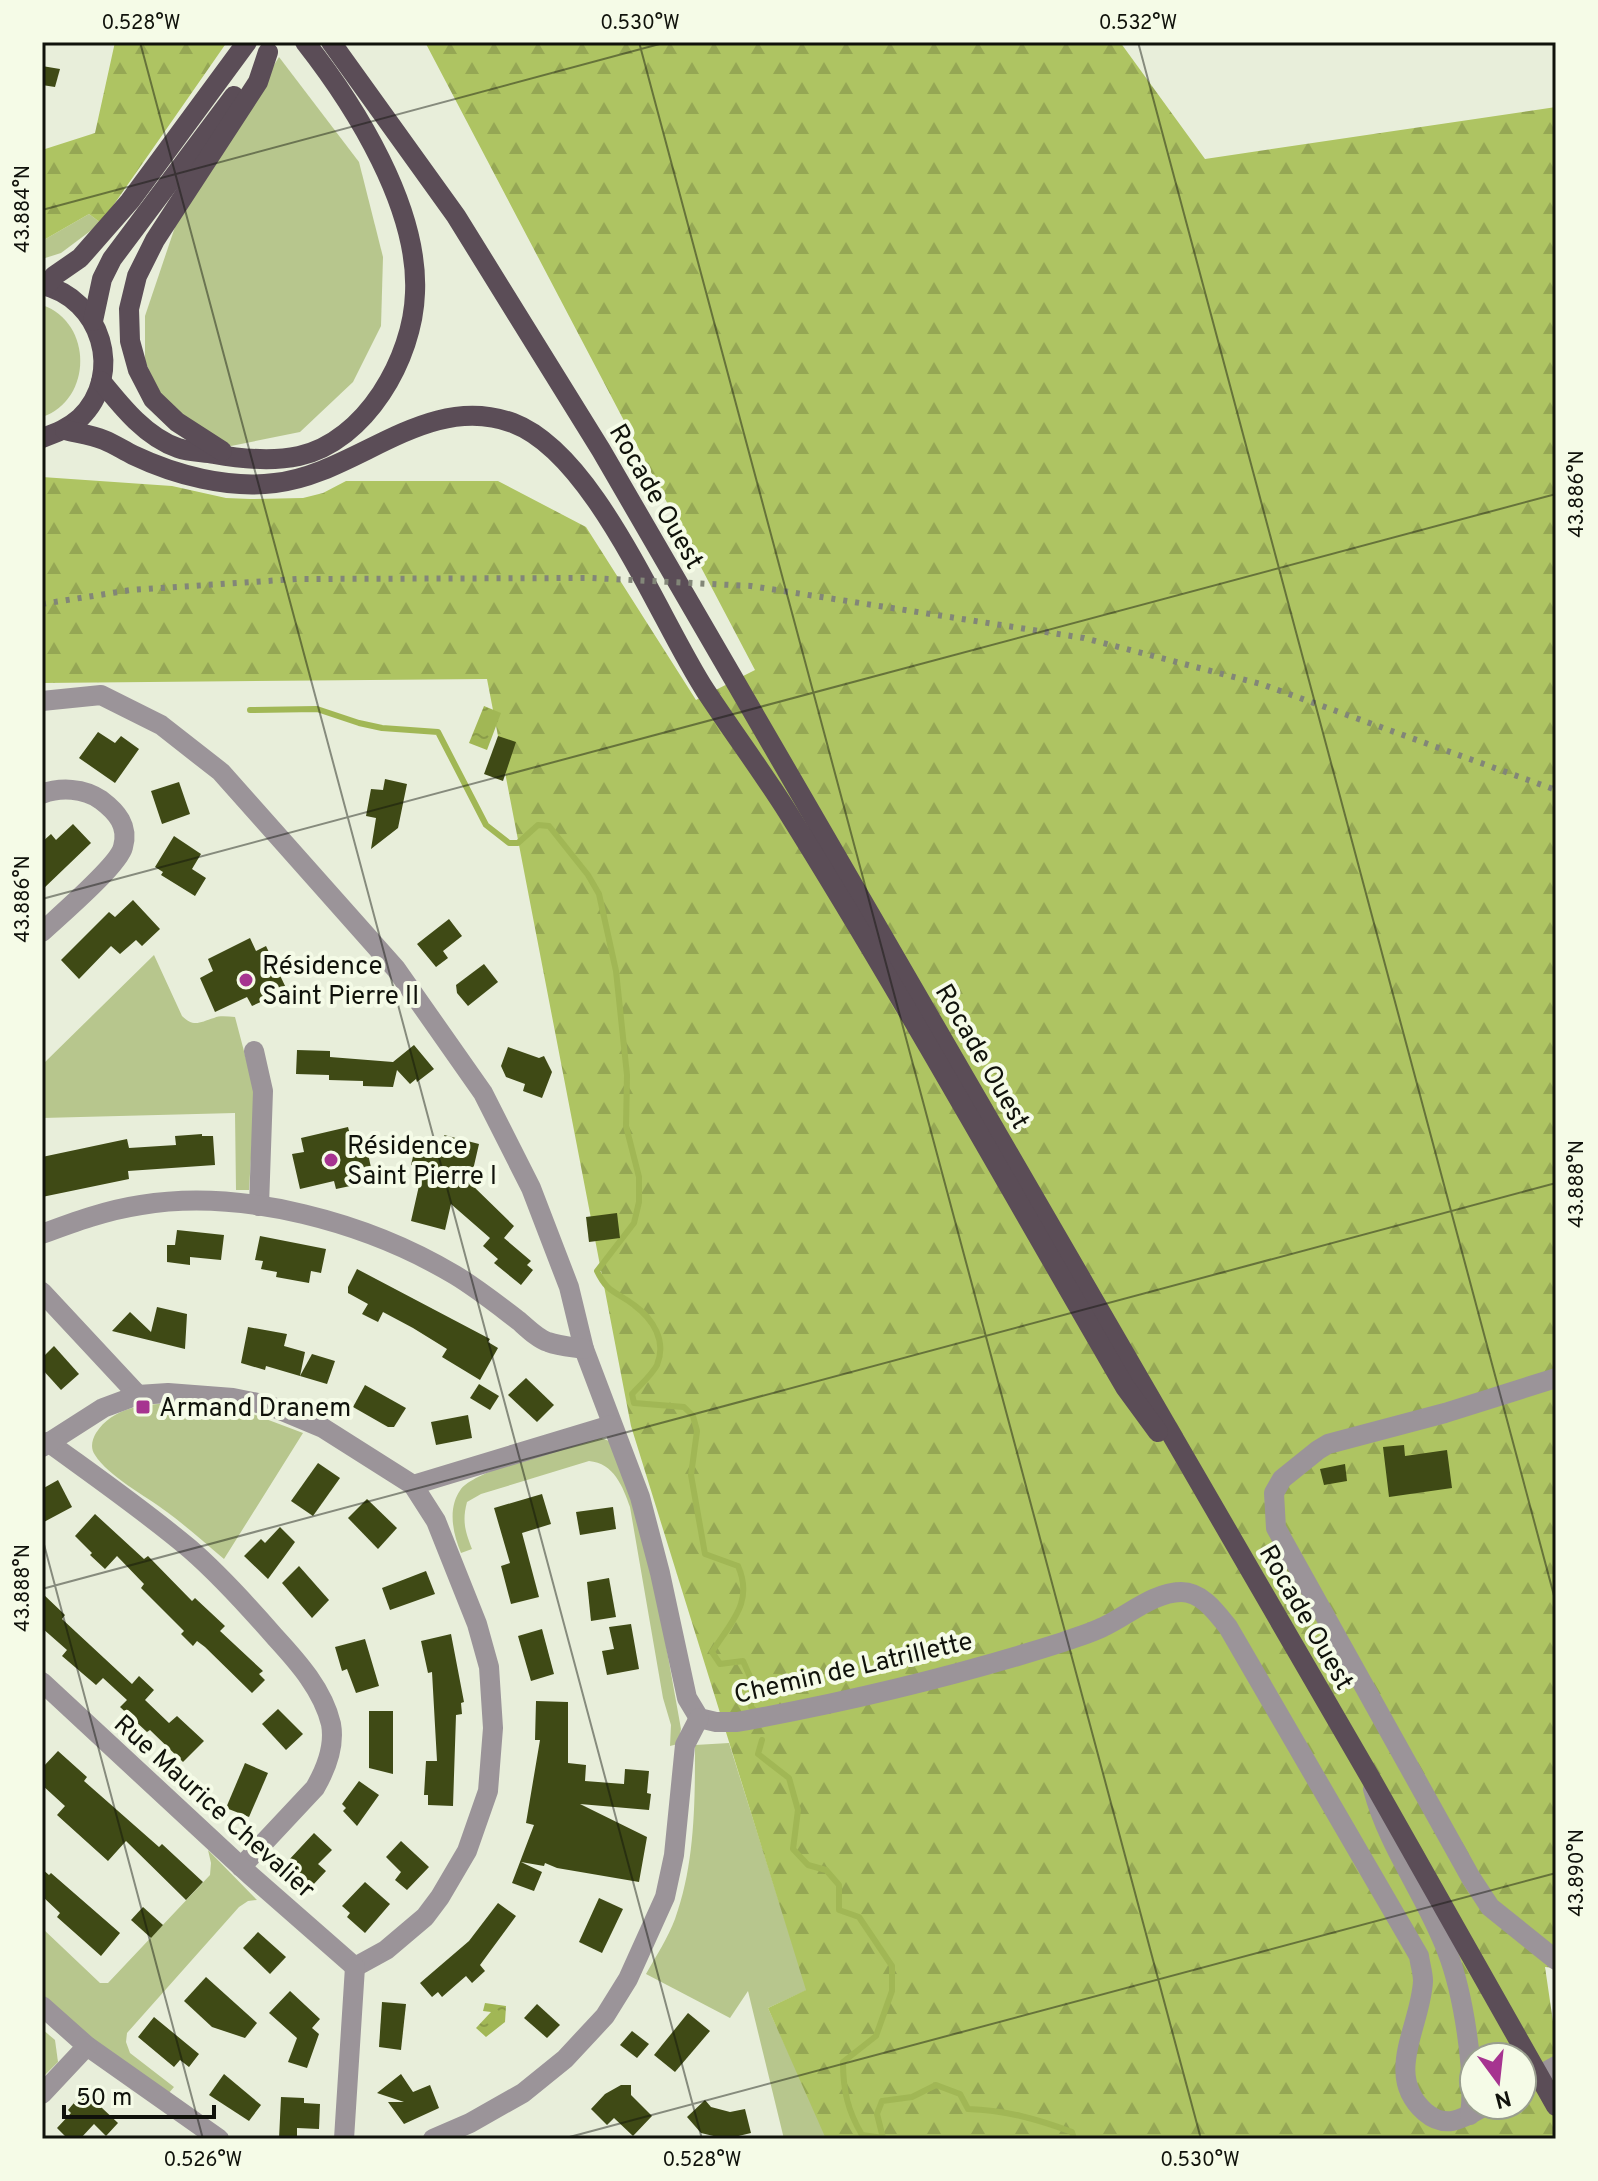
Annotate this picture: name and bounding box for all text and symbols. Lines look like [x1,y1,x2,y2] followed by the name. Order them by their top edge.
[101,11,181,37] text: 0.528°W
[600,11,680,37] text: 0.530°W
[1099,11,1177,37] text: 0.532°W
[11,165,37,253] text: 43.884°N
[600,419,710,576] street label: Rocade Ouest
[1565,450,1591,538] text: 43.886°N
[11,855,37,943] text: 43.886°N
[262,951,419,1014] place label: Résidence Saint Pierre II
[237,971,255,989] marker: Résidence Saint Pierre II
[926,979,1036,1136] street label: Rocade Ouest
[347,1131,497,1194] place label: Résidence Saint Pierre I
[1565,1140,1591,1228] text: 43.888°N
[322,1151,340,1169] marker: Résidence Saint Pierre I
[159,1393,351,1426] place label: Armand Dranem
[134,1398,152,1416] marker: Armand Dranem
[1250,1540,1360,1697] street label: Rocade Ouest
[11,1544,37,1632] text: 43.888°N
[731,1626,976,1713] street label: Chemin de Latrillette
[106,1709,321,1907] street label: Rue Maurice Chevalier
[1565,1829,1591,1917] text: 43.890°N
[1458,2041,1538,2121] north arrow
[64,2069,214,2119] scale bar
[1491,2083,1514,2113] text: N
[76,2084,132,2114] text: 50 m
[164,2148,242,2174] text: 0.526°W
[662,2148,742,2174] text: 0.528°W
[1160,2148,1240,2174] text: 0.530°W

